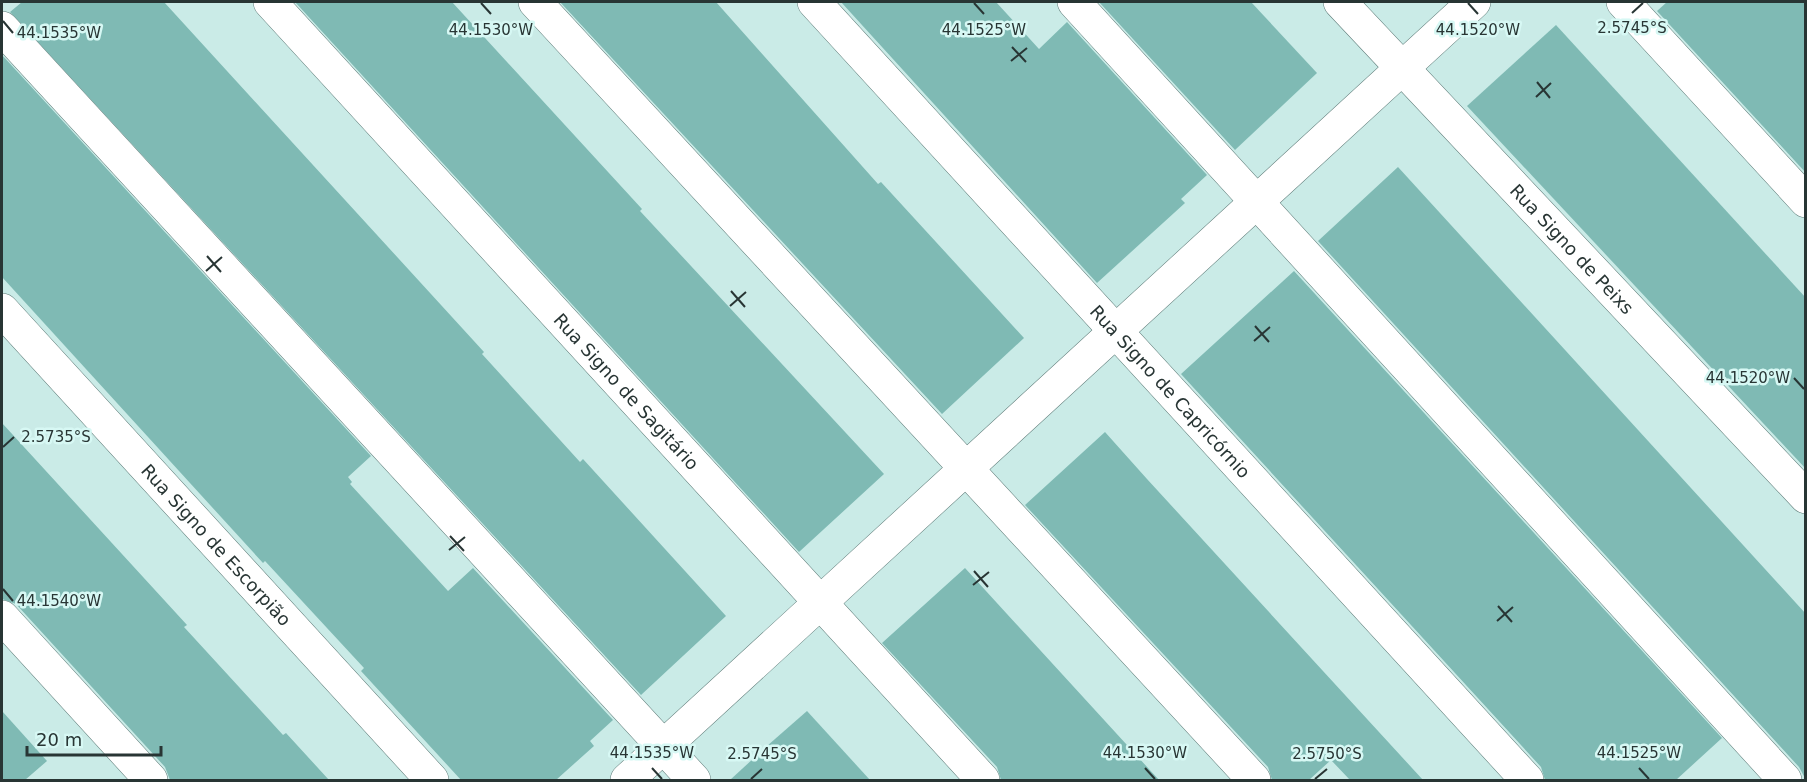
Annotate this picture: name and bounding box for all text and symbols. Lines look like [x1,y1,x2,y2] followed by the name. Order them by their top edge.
[1597,19,1667,37] text: 2.5745°S
[449,21,533,39] text: 44.1530°W
[942,21,1026,39] text: 44.1525°W
[1436,21,1520,39] text: 44.1520°W
[17,24,101,42] text: 44.1535°W
[1506,180,1638,318] street label: Rua Signo de Peixs
[1086,300,1255,482] street label: Rua Signo de Capricórnio
[550,309,704,474] street label: Rua Signo de Sagitário
[1706,369,1790,387] text: 44.1520°W
[21,428,91,446] text: 2.5735°S
[137,459,296,630] street label: Rua Signo de Escorpião
[17,592,101,610] text: 44.1540°W
[27,719,160,757] scale bar
[36,729,82,750] text: 20 m
[610,744,694,762] text: 44.1535°W
[1103,744,1187,762] text: 44.1530°W
[1597,744,1681,762] text: 44.1525°W
[727,745,797,763] text: 2.5745°S
[1292,745,1362,763] text: 2.5750°S

